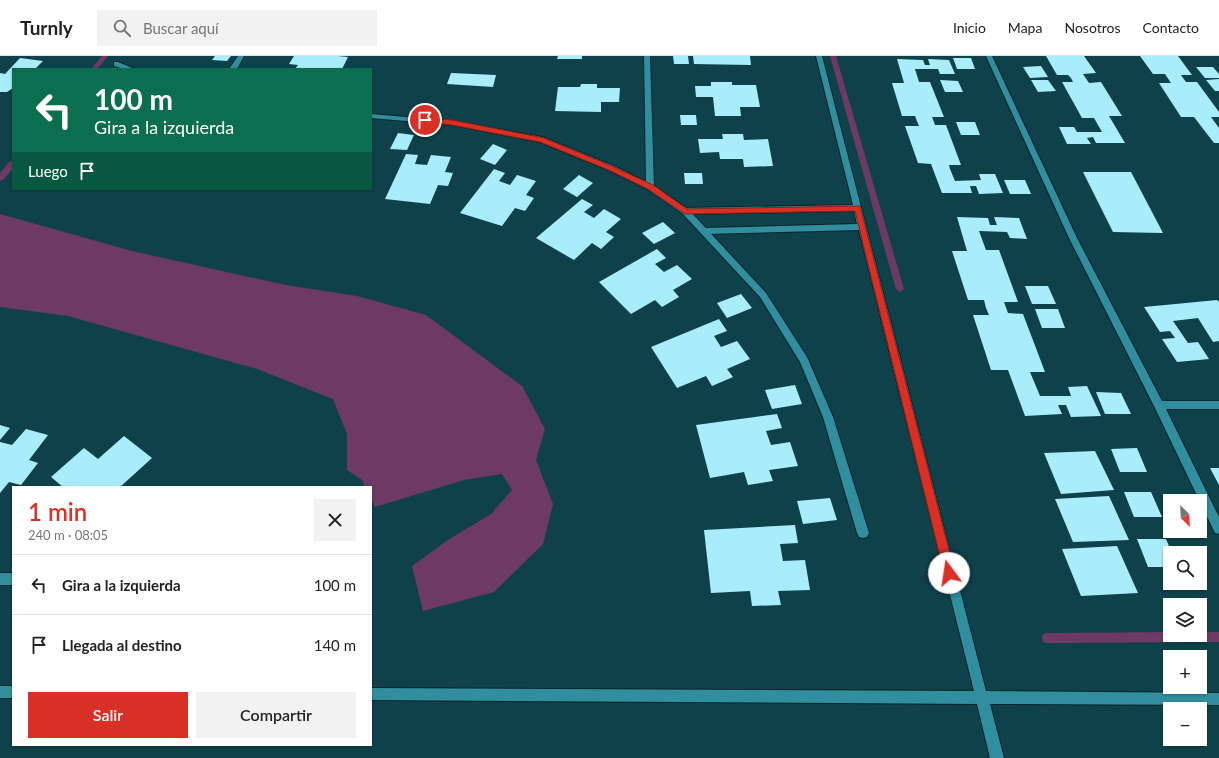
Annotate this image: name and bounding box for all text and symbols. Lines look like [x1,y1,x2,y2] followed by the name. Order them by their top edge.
[97,10,377,46] search box
[20,16,73,39] text: Turnly
[111,17,133,39] icon: search
[143,19,219,37] text: Buscar aquí
[953,19,986,36] text: Inicio
[1008,19,1042,36] text: Mapa
[1064,19,1121,36] text: Nosotros
[1143,19,1199,36] text: Contacto
[94,82,173,116] text: 100 m
[28,84,80,136] icon: left
[408,103,442,137] pin
[414,109,436,131] icon: arrive
[94,116,234,138] text: Gira a la izquierda
[76,160,98,182] icon: arrive
[28,162,68,180] text: Luego
[1163,494,1207,538] north arrow
[1163,494,1207,746] map controls
[28,497,87,526] text: 1 min
[314,499,356,541] button: close
[28,527,108,543] text: 240 m · 08:05
[1163,546,1207,590] button: search
[928,552,970,594] position arrow
[28,574,50,596] icon: left
[62,576,181,594] text: Gira a la izquierda
[314,576,356,594] text: 100 m
[1163,598,1207,642] button: layers
[28,634,50,656] icon: arrive
[62,636,182,654] text: Llegada al destino
[314,636,356,654] text: 140 m
[1163,650,1207,694] button: +
[28,692,188,738] button: Salir
[196,692,356,738] button: Compartir
[1163,702,1207,746] button: −

